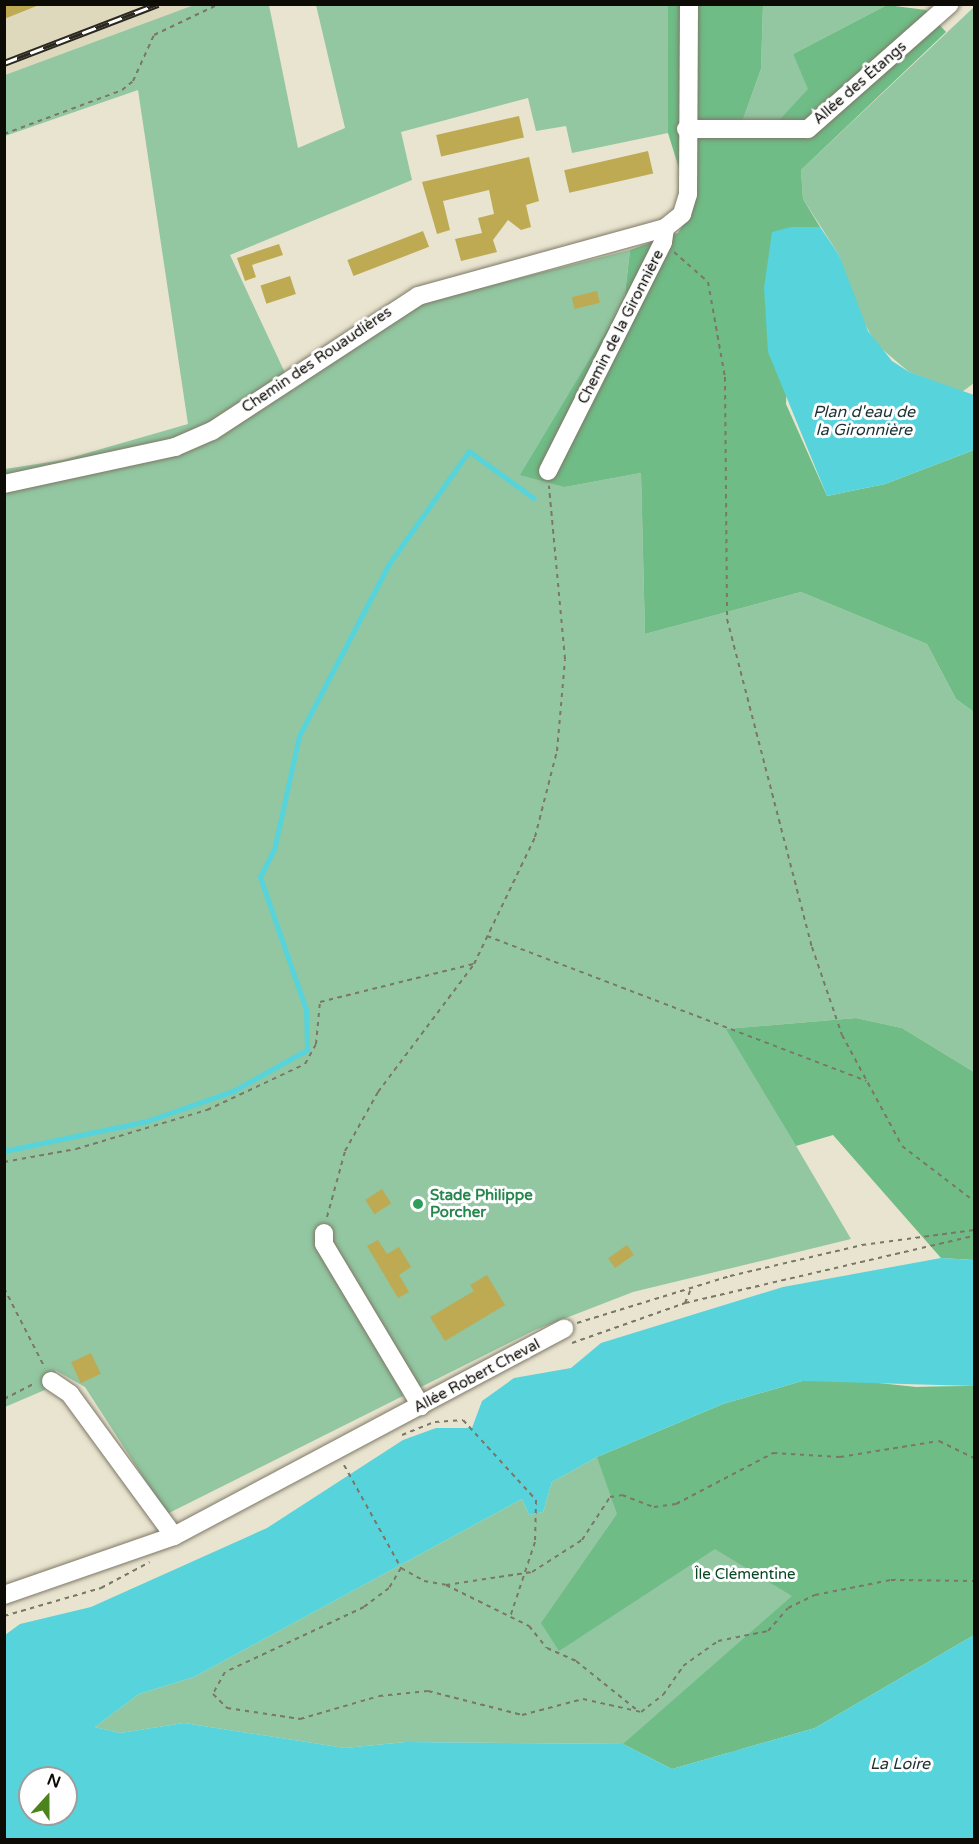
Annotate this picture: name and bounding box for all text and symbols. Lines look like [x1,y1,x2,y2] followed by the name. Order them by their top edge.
[810,38,910,128] street label: Allée des Étangs
[574,247,668,407] street label: Chemin de la Gironnière
[239,303,395,417] street label: Chemin des Rouaudières
[813,402,915,440] water label: Plan d'eau de la Gironnière
[430,1186,533,1221] place label: Stade Philippe Porcher
[411,1197,425,1211] marker: Stade Philippe Porcher
[411,1335,543,1417] street label: Allée Robert Cheval
[694,1566,796,1584] park label: Île Clémentine
[870,1754,930,1774] water label: La Loire
[18,1766,78,1826] north arrow
[44,1769,63,1793] text: N

